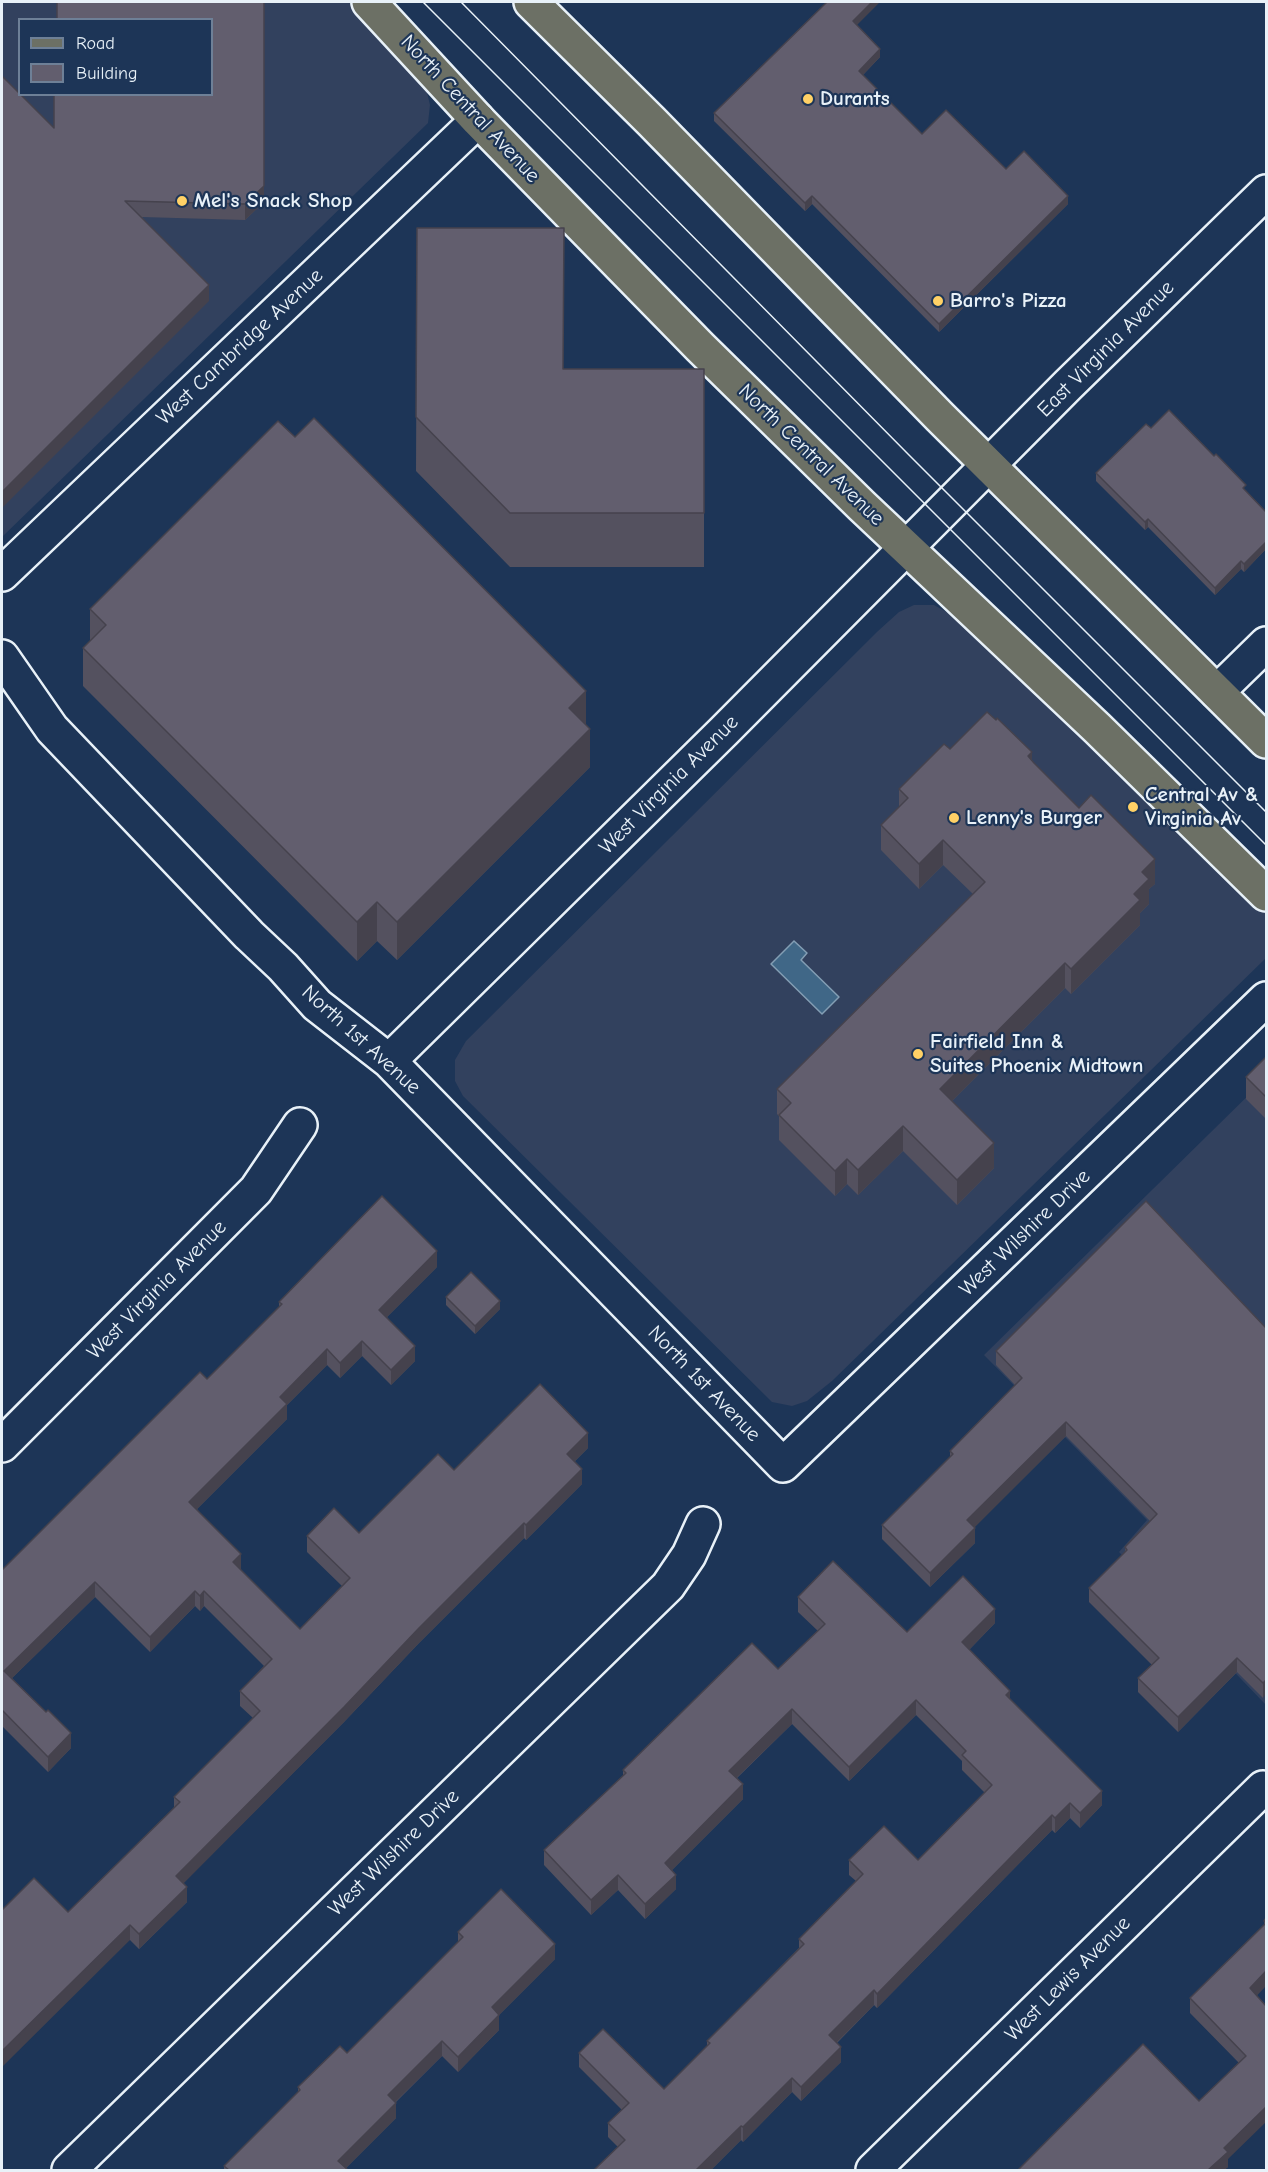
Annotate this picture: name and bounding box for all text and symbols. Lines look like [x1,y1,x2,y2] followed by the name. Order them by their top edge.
[18,18,213,96] legend
[395,30,545,188] street label: North Central Avenue
[76,33,115,54] text: Road
[76,63,138,84] text: Building
[820,86,890,112] place label: Durants
[801,92,815,106] marker: Durants
[194,188,352,214] place label: Mel's Snack Shop
[175,194,189,208] marker: Mel's Snack Shop
[152,263,328,431] street label: West Cambridge Avenue
[1032,275,1180,423] street label: East Virginia Avenue
[950,288,1067,314] place label: Barro's Pizza
[931,294,945,308] marker: Barro's Pizza
[733,379,889,531] street label: North Central Avenue
[594,710,744,860] street label: West Virginia Avenue
[1145,782,1258,832] place label: Central Av & Virginia Av
[1126,800,1140,814] marker: Central Av & Virginia Av
[966,805,1102,831] place label: Lenny's Burger
[947,811,961,825] marker: Lenny's Burger
[296,980,426,1100] street label: North 1st Avenue
[930,1029,1143,1079] place label: Fairfield Inn & Suites Phoenix Midtown
[911,1047,925,1061] marker: Fairfield Inn & Suites Phoenix Midtown
[954,1164,1096,1302] street label: West Wilshire Drive
[82,1215,232,1365] street label: West Virginia Avenue
[642,1321,766,1447] street label: North 1st Avenue
[323,1784,465,1922] street label: West Wilshire Drive
[1000,1911,1136,2047] street label: West Lewis Avenue

